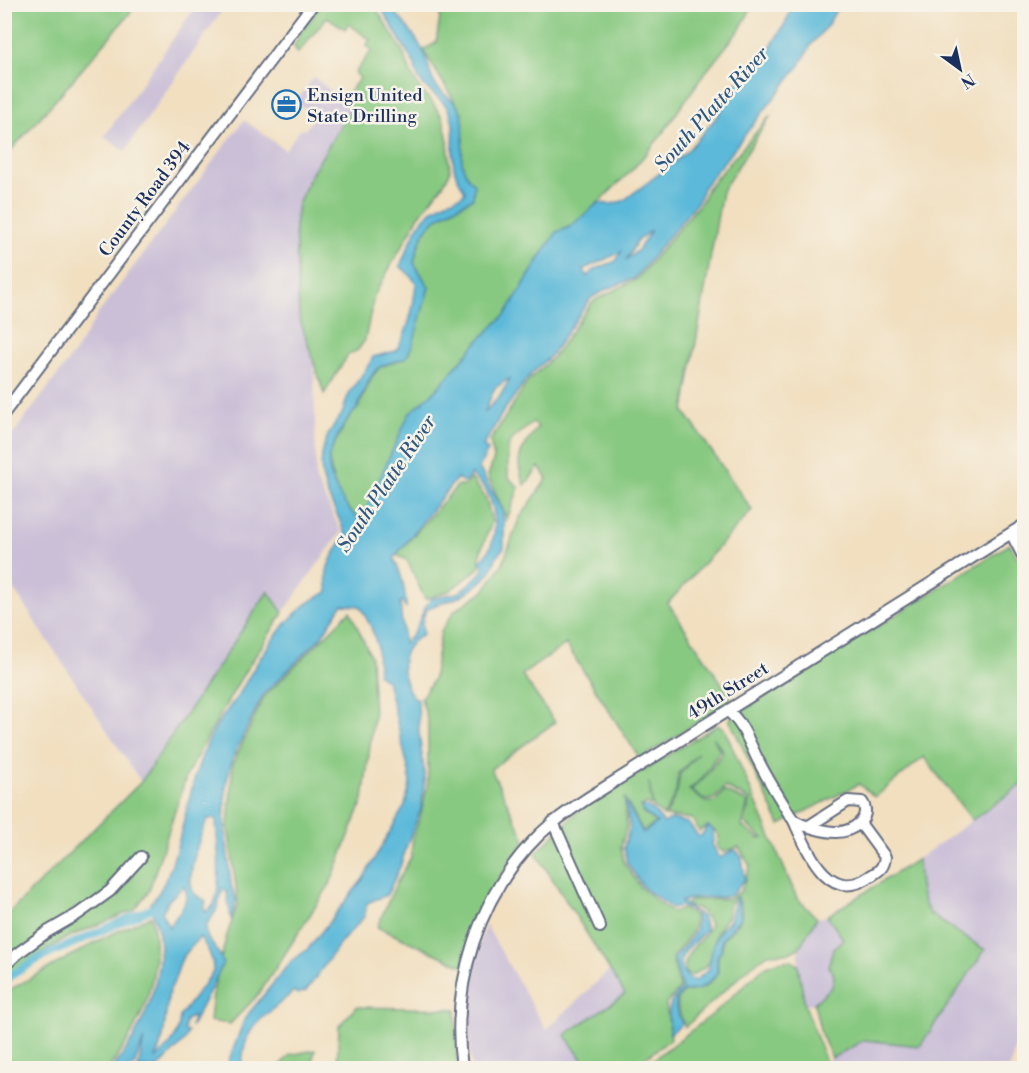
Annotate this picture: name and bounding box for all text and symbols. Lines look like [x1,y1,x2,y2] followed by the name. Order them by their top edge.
[930,39,990,99] north arrow
[649,42,775,178] water label: South Platte River
[957,69,978,93] text: N
[307,84,423,128] place label: Ensign United State Drilling
[270,89,302,121] office icon: Ensign United State Drilling
[94,136,196,262] street label: County Road 394
[332,410,442,557] water label: South Platte River
[683,657,773,725] street label: 49th Street

